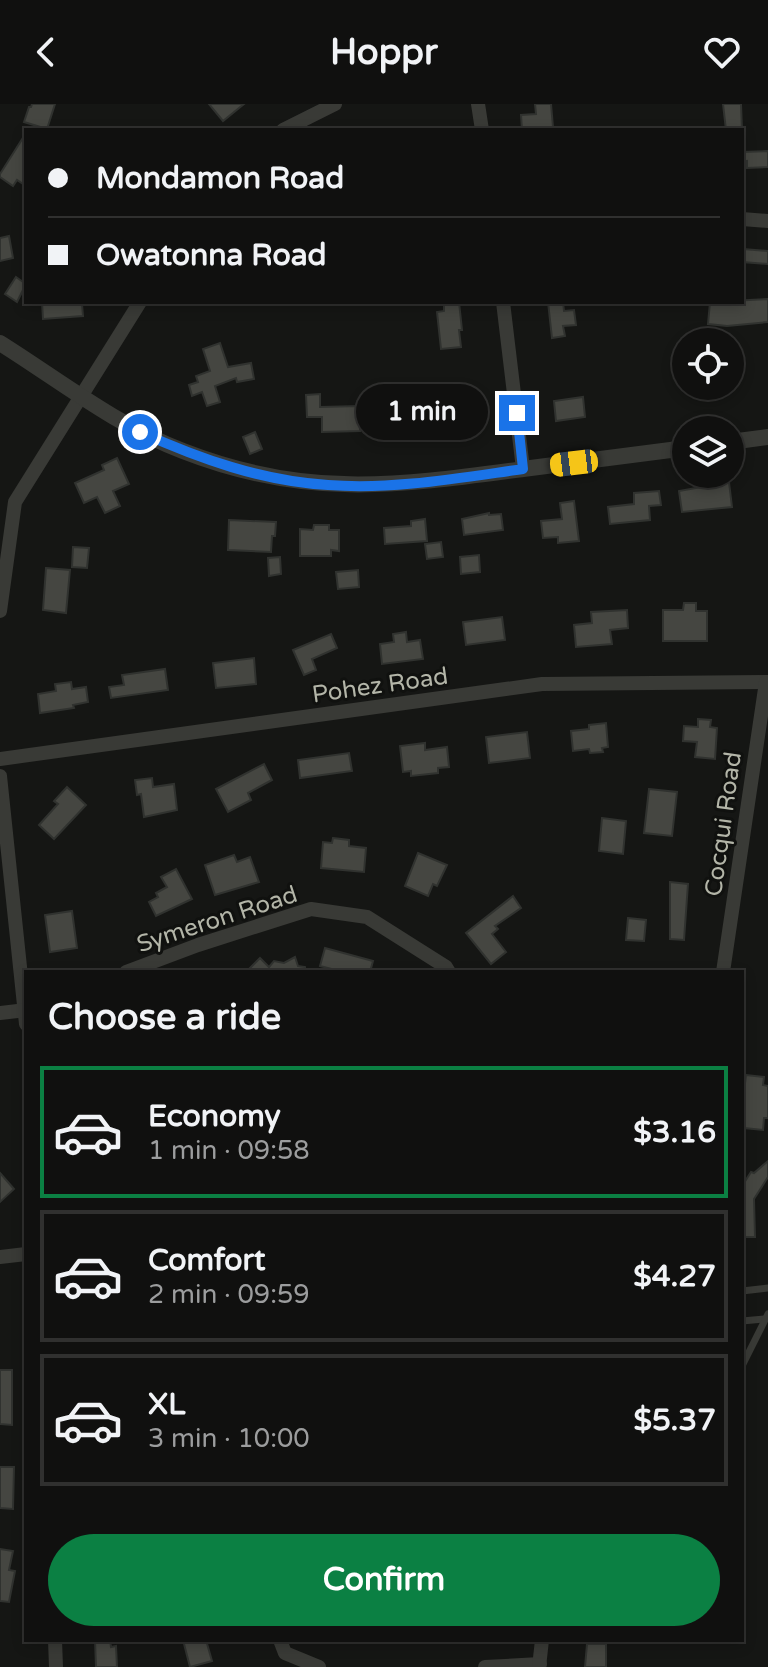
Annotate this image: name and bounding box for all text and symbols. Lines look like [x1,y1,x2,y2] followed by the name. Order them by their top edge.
[24,30,68,74] icon: back
[700,30,744,74] icon: heart
[330,31,438,74] text: Hoppr
[96,160,344,197] text: Mondamon Road
[96,237,327,274] text: Owatonna Road
[672,328,744,488] map controls
[672,328,744,400] button: locate
[357,385,489,441] callout: 1 min
[499,395,535,431] route end
[387,396,457,427] text: 1 min
[122,414,158,450] route start
[672,416,744,488] button: layers
[549,448,599,478] car
[310,662,450,709] street label: Pohez Road
[699,750,748,898] street label: Cocqui Road
[133,880,301,959] street label: Symeron Road
[48,996,281,1039] text: Choose a ride
[52,1096,124,1168] icon: car
[148,1098,281,1135] text: Economy
[633,1114,716,1151] text: $3.16
[148,1135,310,1166] text: 1 min · 09:58
[52,1240,124,1312] icon: car
[148,1242,266,1279] text: Comfort
[633,1258,716,1295] text: $4.27
[148,1279,310,1310] text: 2 min · 09:59
[52,1384,124,1456] icon: car
[148,1386,185,1423] text: XL
[634,1402,716,1439] text: $5.37
[148,1423,310,1454] text: 3 min · 10:00
[48,1534,720,1626] button: Confirm

